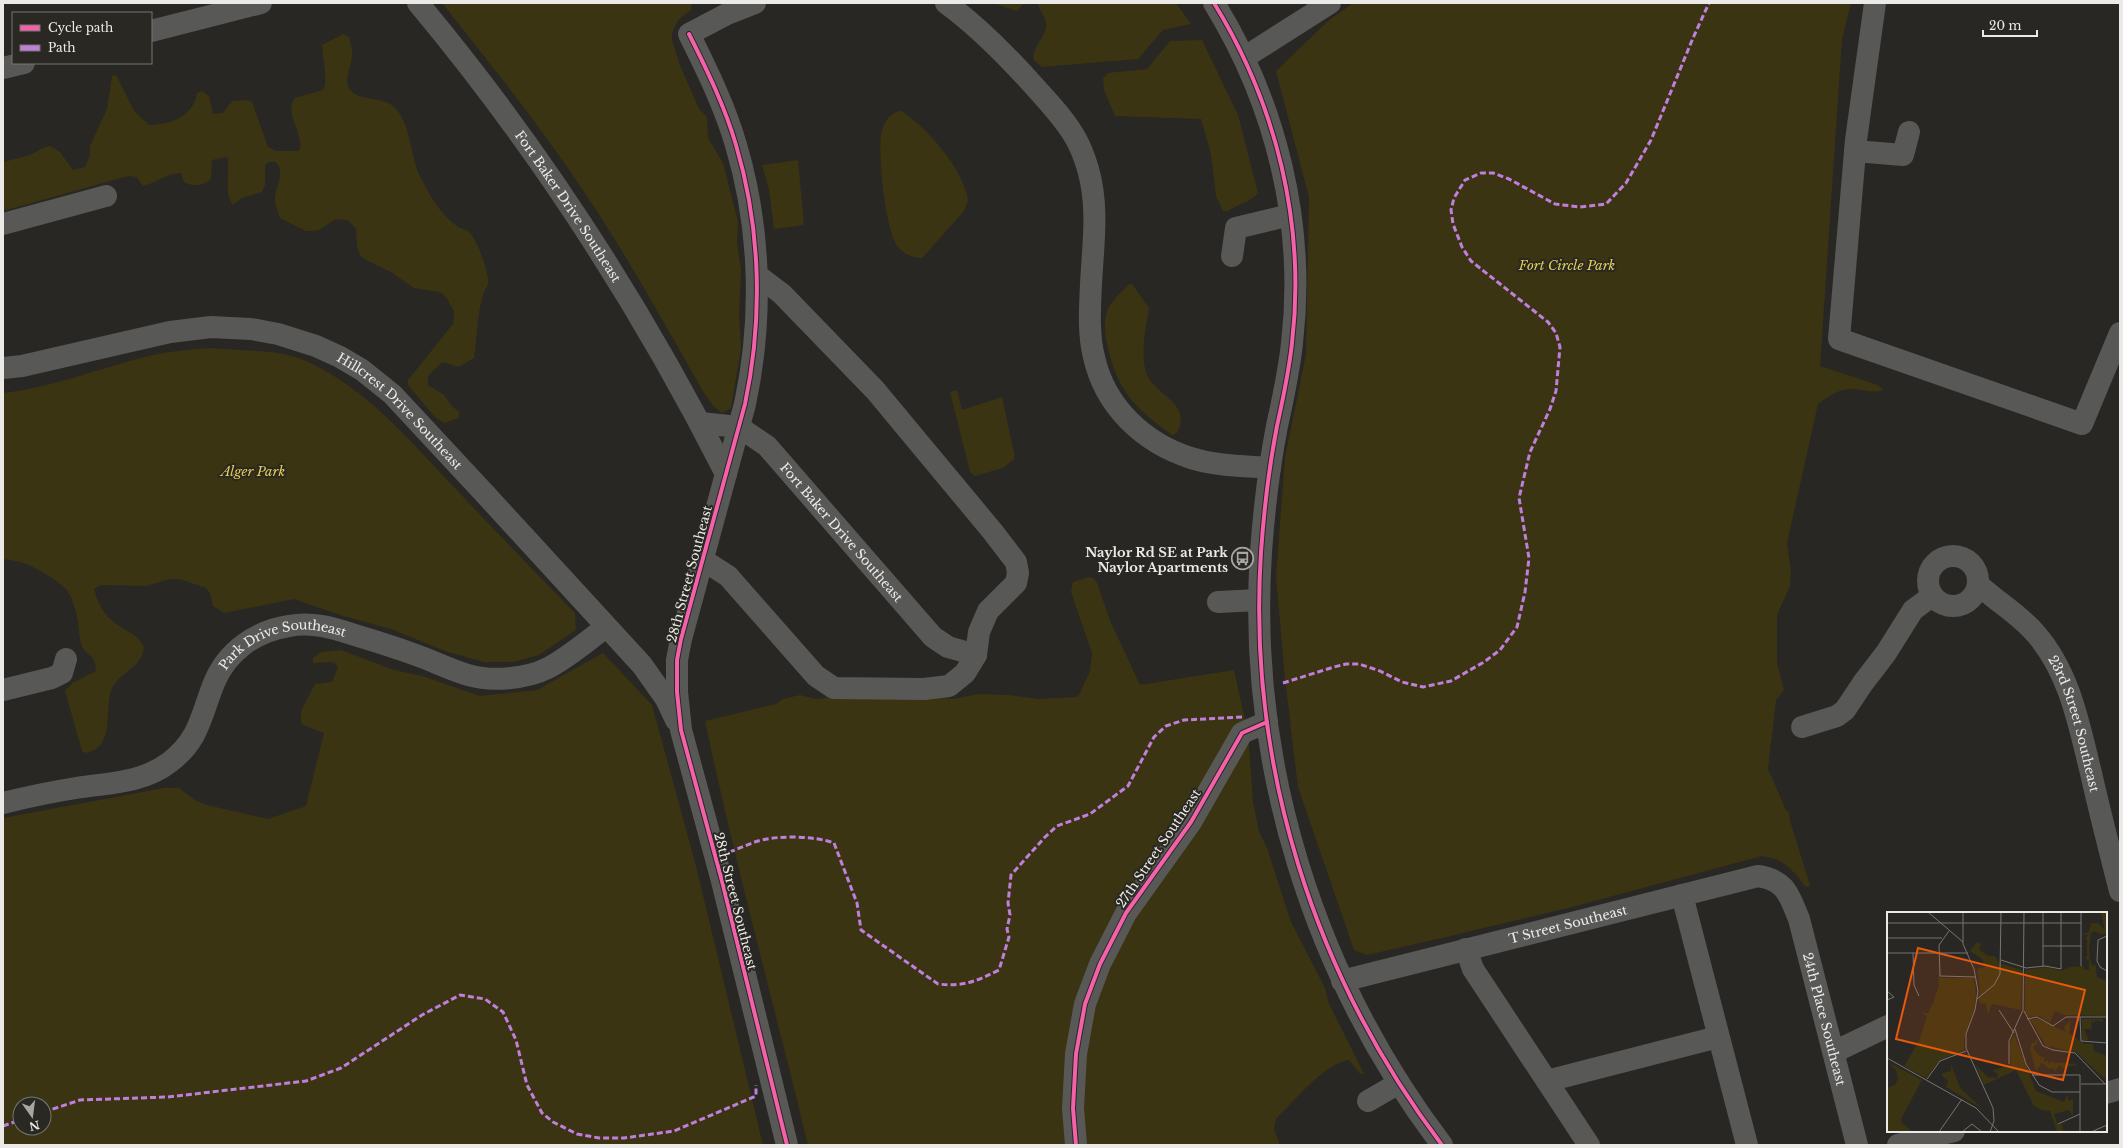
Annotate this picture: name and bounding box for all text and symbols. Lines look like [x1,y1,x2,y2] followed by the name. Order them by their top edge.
[12,12,152,64] legend
[1983,12,2037,38] scale bar
[1989,18,2021,33] text: 20 m
[48,20,113,35] text: Cycle path
[48,40,76,55] text: Path
[511,127,625,286] street label: Fort Baker Drive Southeast
[1518,257,1616,274] park label: Fort Circle Park
[334,349,466,473] street label: Hillcrest Drive Southeast
[776,459,907,606] street label: Fort Baker Drive Southeast
[219,463,285,480] park label: Alger Park
[663,504,716,645] street label: 28th Street Southeast
[1085,544,1228,576] place label: Naylor Rd SE at Park Naylor Apartments
[1230,546,1256,572] bus stop icon: Naylor Rd SE at Park Naylor Apartments
[215,616,348,673] street label: Park Drive Southeast
[2044,652,2103,794] street label: 23rd Street Southeast
[1112,785,1205,911] street label: 27th Street Southeast
[710,831,761,972] street label: 28th Street Southeast
[1507,901,1629,948] street label: T Street Southeast
[1887,912,2107,1132] inset map
[1799,951,1849,1088] street label: 24th Place Southeast
[12,1096,52,1136] north arrow
[27,1118,41,1134] text: N

